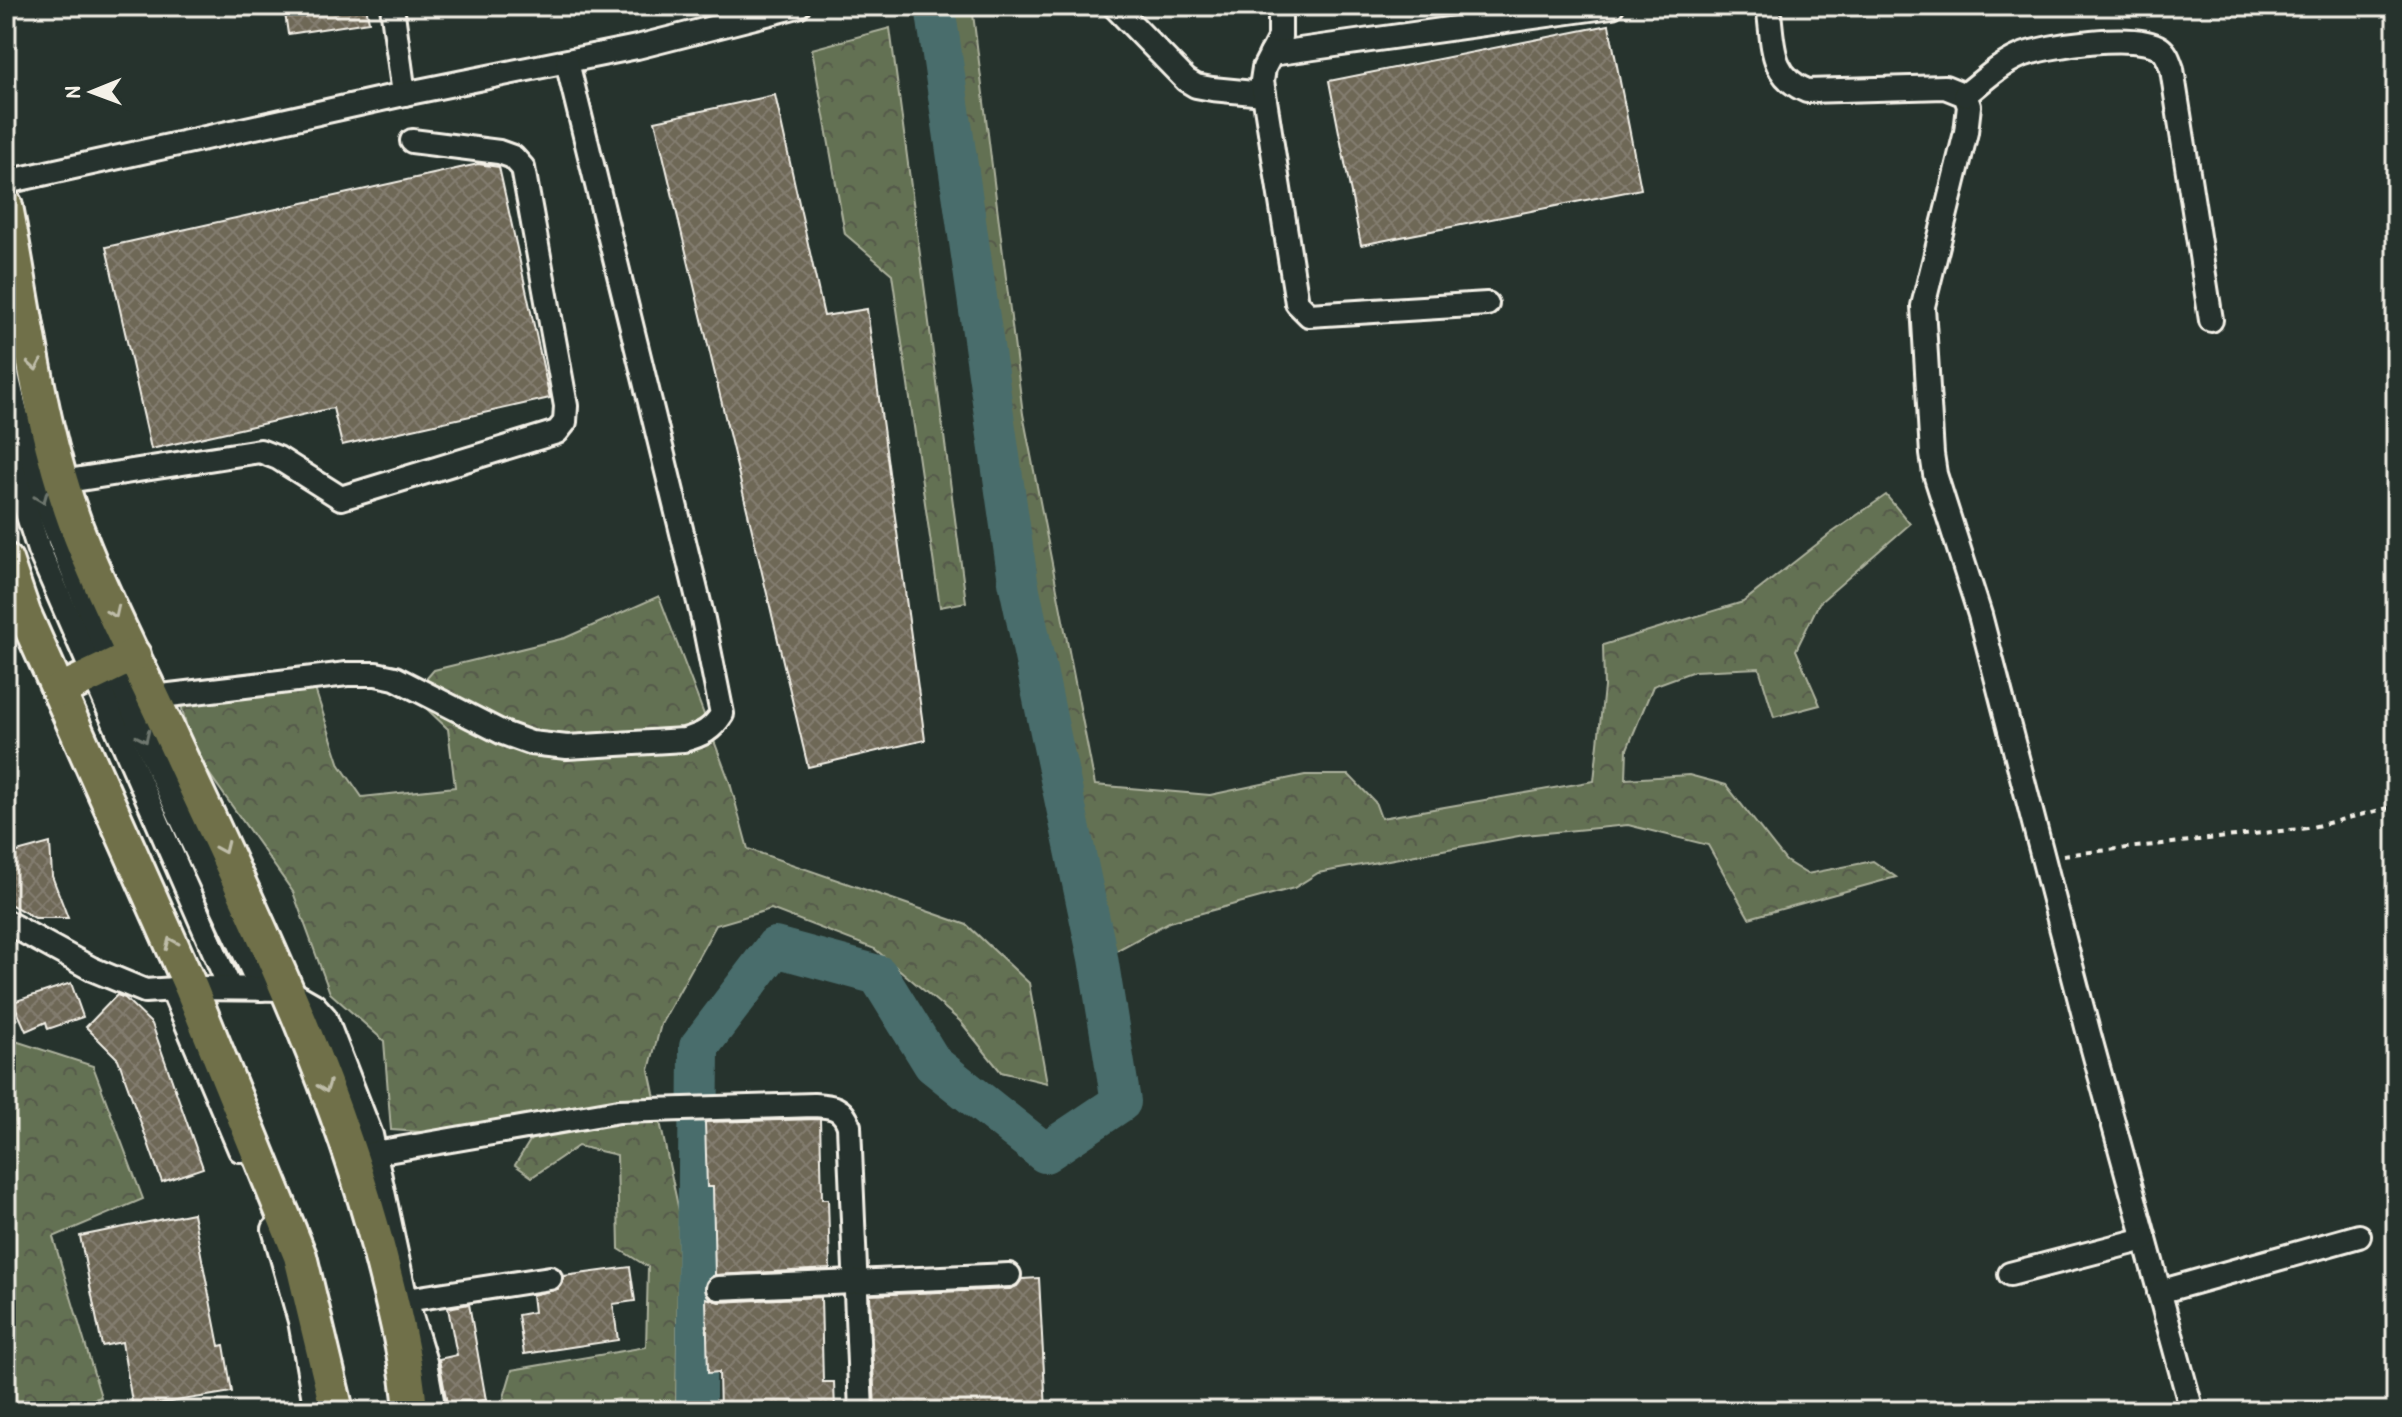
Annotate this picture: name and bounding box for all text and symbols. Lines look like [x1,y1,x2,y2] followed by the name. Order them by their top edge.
[52,52,132,132] north arrow
[57,86,87,98] text: N
[26,359,43,372] one-way arrow
[32,490,49,504] one-way arrow
[104,604,120,618] one-way arrow
[134,728,150,743] one-way arrow
[213,840,229,854] one-way arrow
[165,937,181,951] one-way arrow
[315,1079,332,1093] one-way arrow

